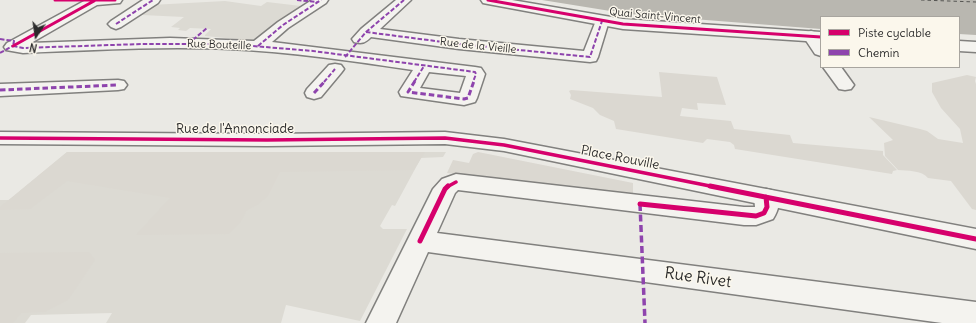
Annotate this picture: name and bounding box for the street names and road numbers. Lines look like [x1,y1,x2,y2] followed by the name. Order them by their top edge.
[609,5,701,27] street label: Quai Saint-Vincent
[439,35,517,57] street label: Rue de la Vieille
[187,37,251,53] street label: Rue Bouteille
[176,121,294,137] street label: Rue de l'Annonciade
[579,143,661,173] street label: Place Rouville
[663,264,733,292] street label: Rue Rivet

